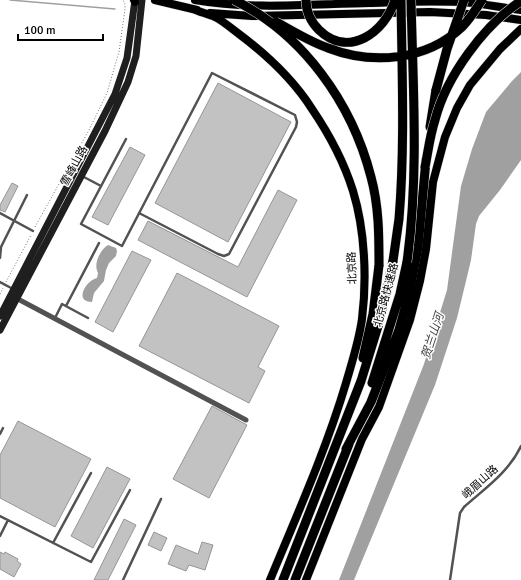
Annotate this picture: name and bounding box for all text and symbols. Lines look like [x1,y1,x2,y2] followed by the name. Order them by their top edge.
[18,16,103,42] scale bar
[24,23,56,38] text: 100 m
[58,144,90,188] street label: 雪峰山路
[345,251,359,285] street label: 北京路
[371,261,401,329] street label: 北京路快速路
[418,309,448,361] water label: 贺兰山河
[459,462,501,502] street label: 峨眉山路

